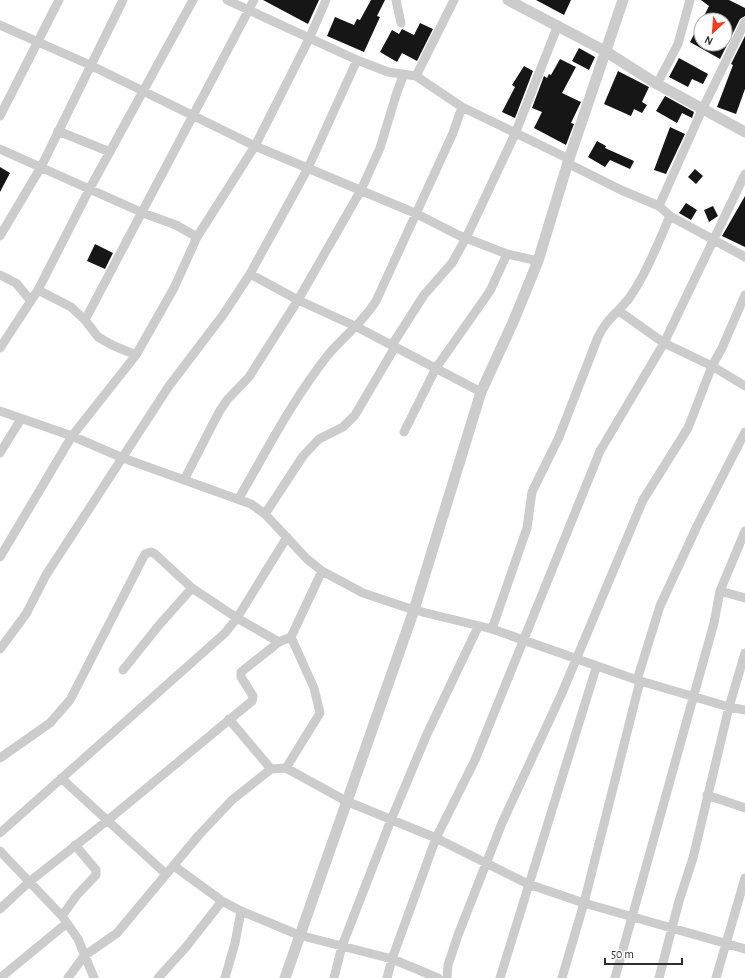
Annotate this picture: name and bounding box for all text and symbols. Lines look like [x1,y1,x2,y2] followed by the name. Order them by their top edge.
[693,12,733,52] north arrow
[703,34,715,47] text: N
[605,940,682,966] scale bar
[611,948,634,960] text: 50 m

